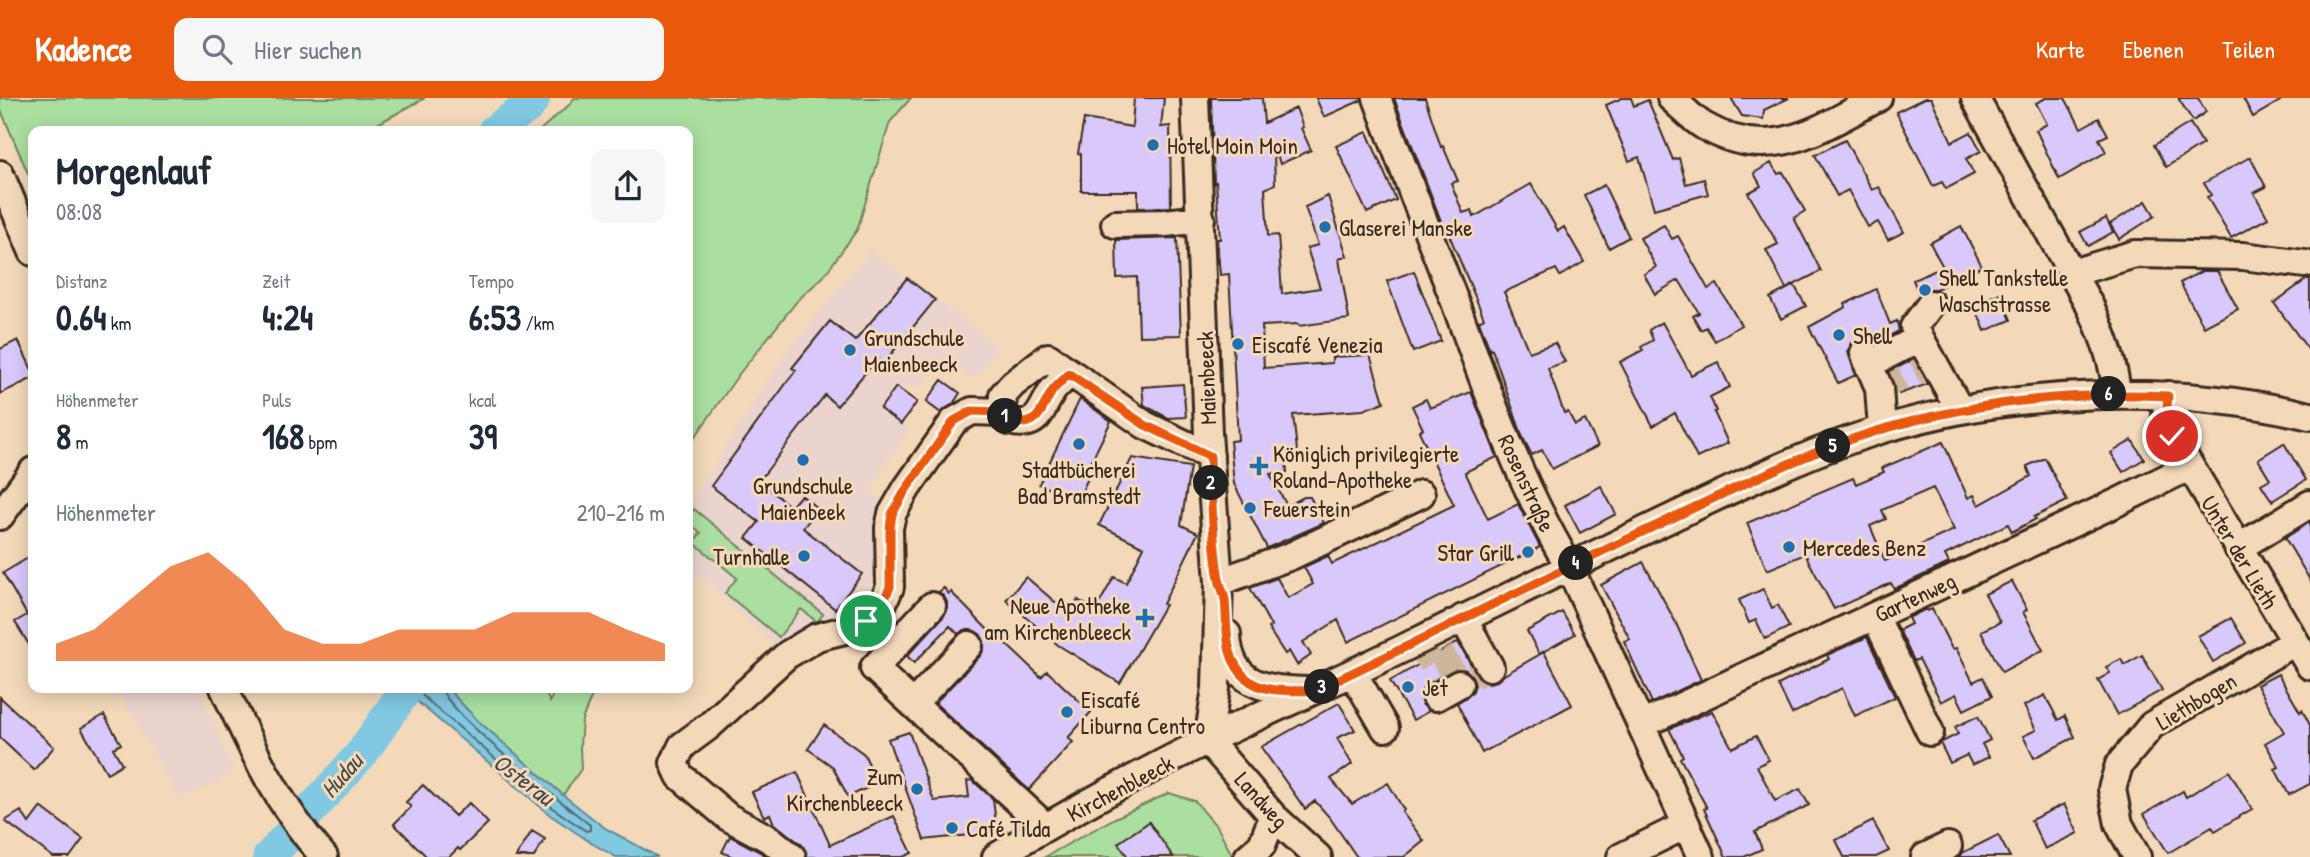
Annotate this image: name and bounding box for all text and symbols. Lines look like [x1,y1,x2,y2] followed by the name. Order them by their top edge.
[174,18,664,81] search box
[35,27,132,71] text: Kadence
[198,30,236,68] icon: search
[254,32,362,67] text: Hier suchen
[2036,33,2085,65] text: Karte
[2123,33,2184,65] text: Ebenen
[2222,33,2275,65] text: Teilen
[1167,130,1298,161] place label: Hotel Moin Moin
[1145,137,1161,153] marker: Hotel Moin Moin
[56,144,212,196] text: Morgenlauf
[591,149,665,223] button: share
[56,196,102,227] text: 08:08
[1339,212,1472,243] place label: Glaserei Manske
[1317,219,1333,235] marker: Glaserei Manske
[1939,262,2068,319] place label: Shell Tankstelle Waschstrasse
[56,268,107,294] text: Distanz
[262,268,290,294] text: Zeit
[469,268,514,294] text: Tempo
[1917,282,1933,298] marker: Shell Tankstelle Waschstrasse
[56,294,106,341] text: 0.64
[262,294,313,341] text: 4:24
[469,294,521,341] text: 6:53
[106,310,131,336] text: km
[521,310,554,336] text: /km
[1853,320,1893,351] place label: Shell
[864,322,964,379] place label: Grundschule Maienbeeck
[1831,327,1847,343] marker: Shell
[1252,329,1382,360] place label: Eiscafé Venezia
[1189,330,1223,425] street label: Maienbeeck
[1230,336,1246,352] marker: Eiscafé Venezia
[842,342,858,358] marker: Grundschule Maienbeeck
[2092,376,2126,412] pin: 6
[2105,380,2112,406] text: 6
[56,387,139,413] text: Höhenmeter
[262,387,291,413] text: Puls
[469,387,496,413] text: kcal
[988,398,1023,434] pin: 1
[1001,402,1008,428] text: 1
[2142,406,2202,466] pin
[56,413,71,460] text: 8
[262,413,304,460] text: 168
[469,413,497,460] text: 39
[2153,417,2191,455] icon: check
[1815,428,1850,464] pin: 5
[71,429,88,455] text: m
[304,429,337,455] text: bpm
[1491,429,1563,537] street label: Rosenstraße
[1828,432,1837,458] text: 5
[1071,436,1087,452] marker: Stadtbücherei Bad Bramstedt
[1273,438,1459,495] place label: Königlich privilegierte Roland-Apotheke
[795,452,811,468] marker: Grundschule Maienbeek
[1018,454,1142,511] place label: Stadtbücherei Bad Bramstedt
[1251,458,1267,474] marker: Königlich privilegierte Roland-Apotheke
[1194,466,1228,500] pin: 2
[1206,469,1215,495] text: 2
[753,470,853,527] place label: Grundschule Maienbeek
[2194,490,2286,615] street label: Unter der Lieth
[1263,493,1350,524] place label: Feuerstein
[56,497,156,528] text: Höhenmeter
[577,497,665,528] text: 210–216 m
[1242,500,1258,516] marker: Feuerstein
[1803,532,1926,563] place label: Mercedes Benz
[1437,537,1515,568] place label: Star Grill
[1781,539,1797,555] marker: Mercedes Benz
[713,541,790,572] place label: Turnhalle
[1520,544,1536,560] marker: Star Grill
[1558,546,1594,580] pin: 4
[796,548,812,564] marker: Turnhalle
[1572,549,1579,575] text: 4
[1869,565,1961,629] street label: Gartenweg
[985,590,1131,647] place label: Neue Apotheke am Kirchenbleeck
[836,591,896,651] pin
[847,602,885,640] icon: arrive
[1137,610,1153,626] marker: Neue Apotheke am Kirchenbleeck
[2150,665,2242,737] street label: Liethbogen
[1304,670,1340,704] pin: 3
[1422,672,1449,703] place label: Jet
[1317,673,1326,699] text: 3
[1400,679,1416,695] marker: Jet
[1081,684,1205,741] place label: Eiscafé Liburna Centro
[1059,704,1075,720] marker: Eiscafé Liburna Centro
[313,744,371,804] water label: Hudau
[487,746,563,814] water label: Osterau
[1061,747,1179,829] street label: Kirchenbleeck
[786,761,903,818] place label: Zum Kirchenbleeck
[1228,765,1296,835] street label: Landweg
[909,781,925,797] marker: Zum Kirchenbleeck
[966,813,1050,844] place label: Café Tilda
[944,820,960,836] marker: Café Tilda

